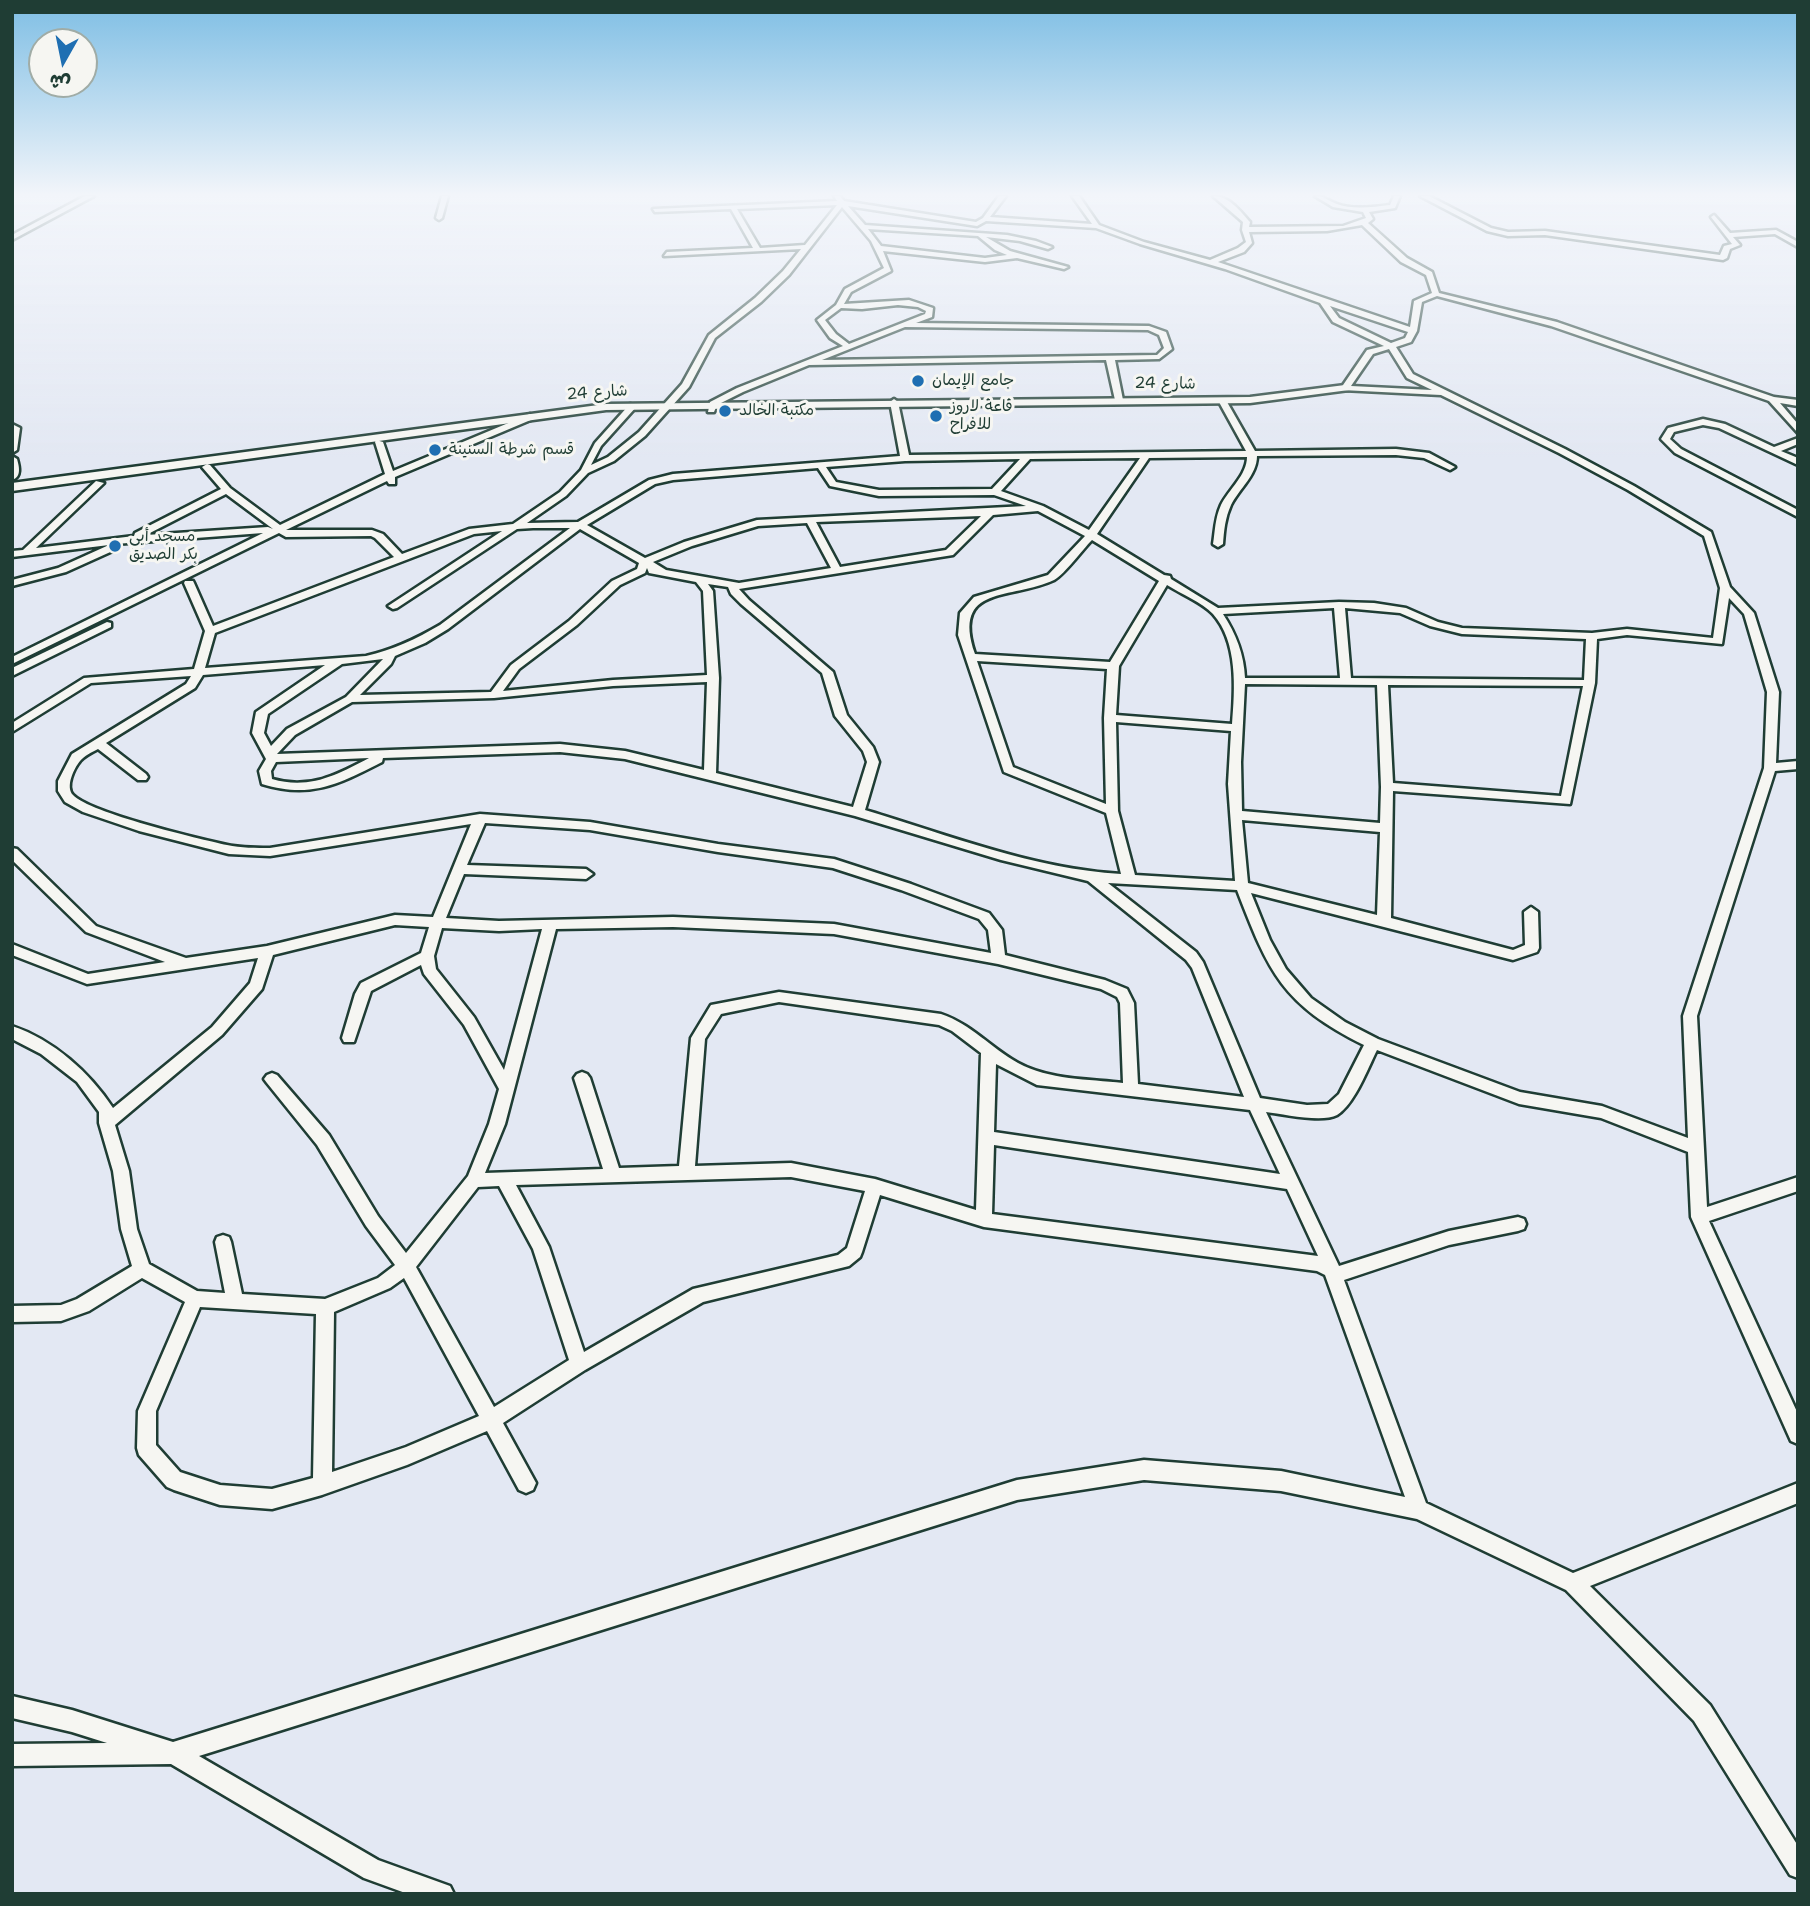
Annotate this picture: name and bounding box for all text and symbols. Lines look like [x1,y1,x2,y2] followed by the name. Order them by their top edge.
[28,28,98,98] north arrow
[48,68,72,96] text: ش
[932,371,1014,391] place label: جامع الإيمان
[910,373,926,389] marker: جامع الإيمان
[1134,374,1196,394] street label: شارع 24
[566,381,628,405] street label: شارع 24
[950,397,1013,435] place label: قاعة لاروز للافراح
[739,401,814,421] place label: مكتبة الخالد
[717,403,733,419] marker: مكتبة الخالد
[928,408,944,424] marker: قاعة لاروز للافراح
[449,440,574,460] place label: قسم شرطة السنينة
[427,442,443,458] marker: قسم شرطة السنينة
[129,527,198,565] place label: مسجد أبي بكر الصديق
[107,538,123,554] marker: مسجد أبي بكر الصديق

